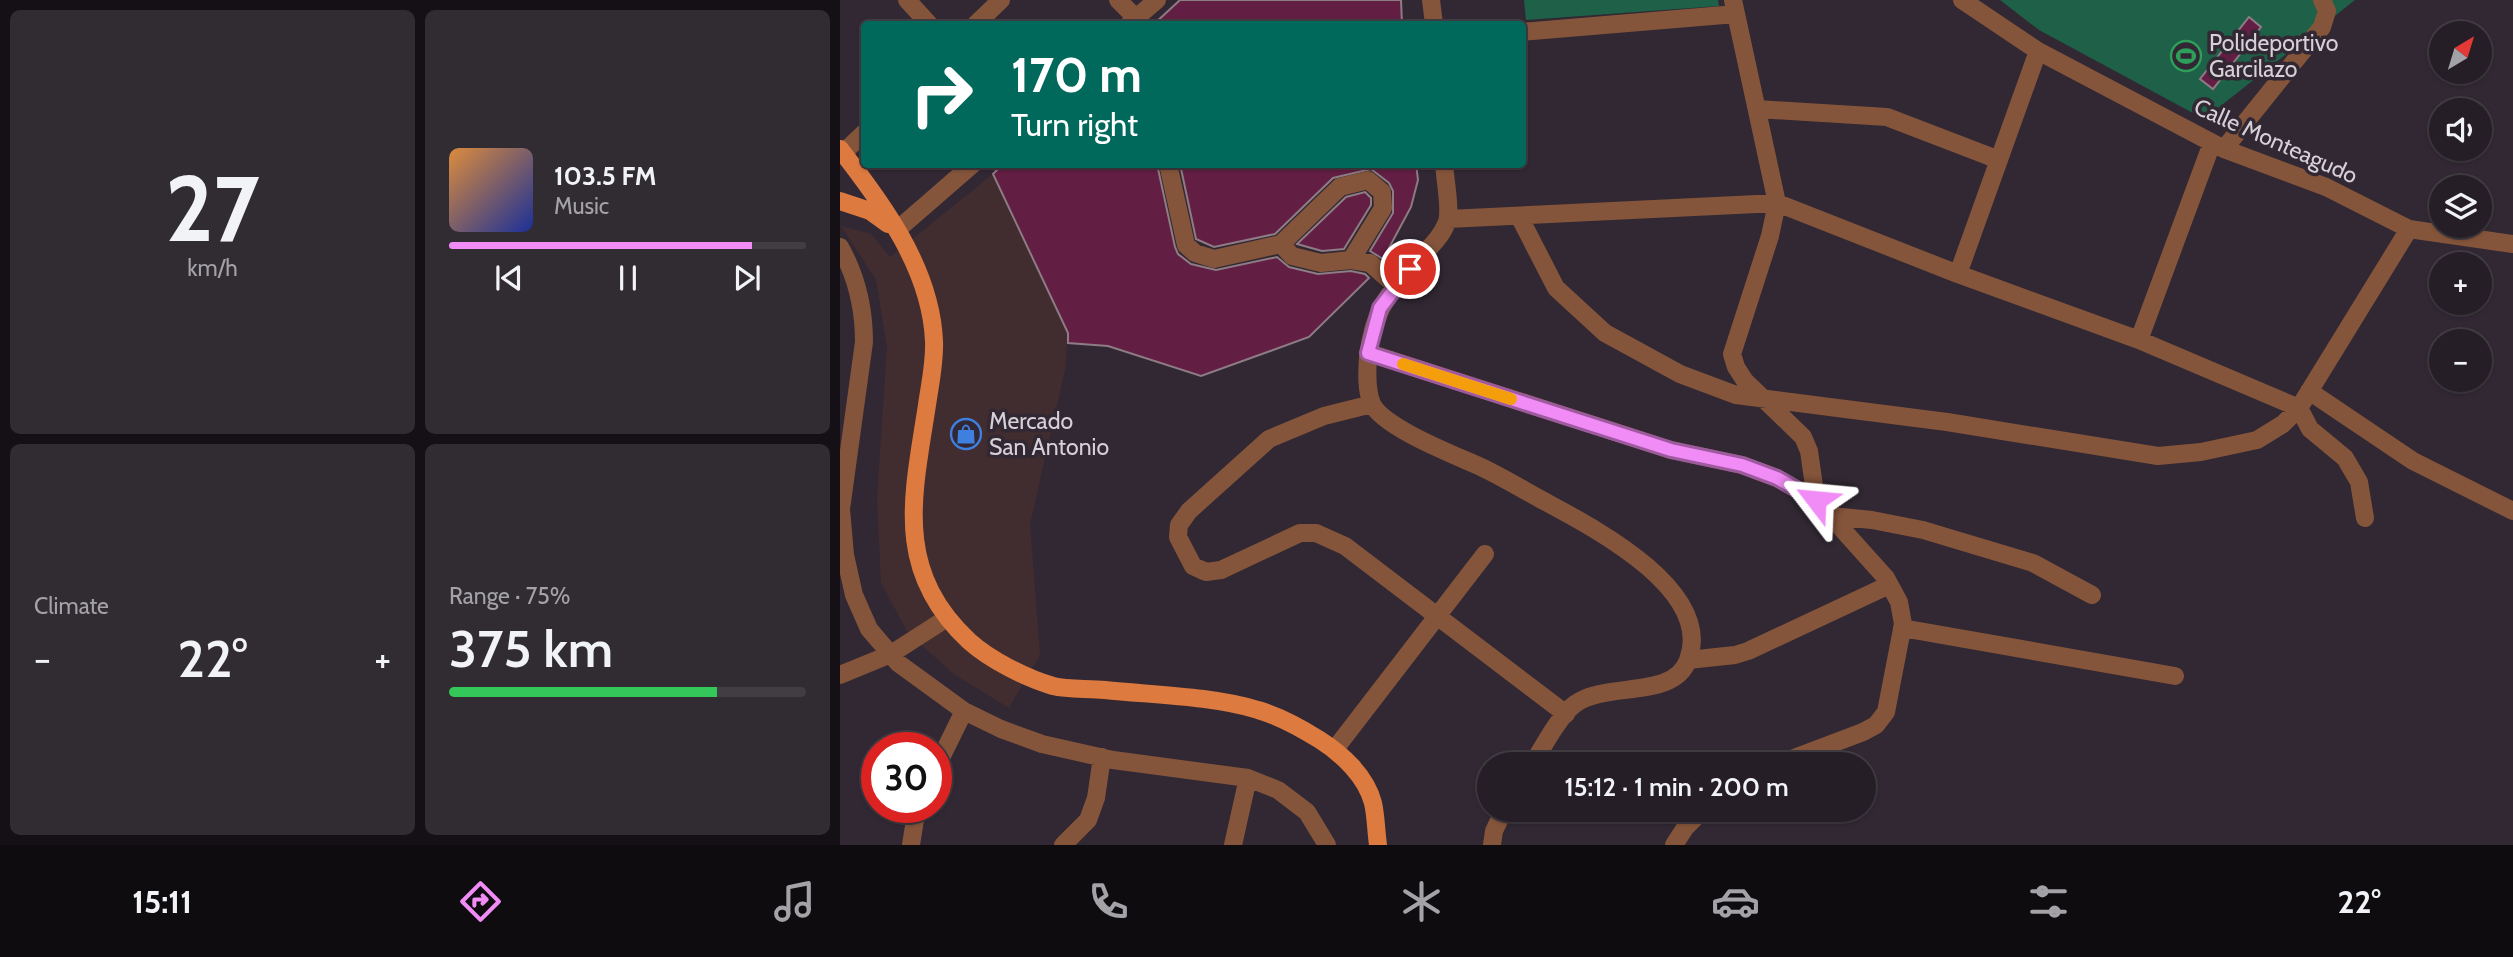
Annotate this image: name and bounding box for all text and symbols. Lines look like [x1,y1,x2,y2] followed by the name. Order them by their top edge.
[2429,21,2492,84] north arrow
[2429,21,2492,392] map controls
[2209,29,2338,83] place label: Polideportivo Garcilazo
[2169,39,2203,73] sports icon: Polideportivo Garcilazo
[1011,45,1142,104] text: 170 m
[896,49,987,140] icon: right
[2190,92,2362,190] street label: Calle Monteagudo
[2429,98,2492,161] button: sound
[1011,105,1138,144] text: Turn right
[165,153,260,264] text: 27
[554,160,656,192] text: 103.5 FM
[2429,175,2492,238] button: layers
[554,192,609,220] text: Music
[1380,239,1440,299] pin
[1391,250,1429,288] icon: arrive
[2429,252,2492,315] button: +
[187,254,238,282] text: km/h
[490,259,528,297] icon: previous
[609,259,647,297] icon: pause
[728,259,766,297] icon: next
[2429,329,2492,392] button: −
[989,407,1109,461] place label: Mercado San Antonio
[949,417,983,451] shop icon: Mercado San Antonio
[1779,463,1853,537] position arrow
[449,582,570,610] text: Range · 75%
[34,592,109,620] text: Climate
[449,617,613,680] text: 375 km
[178,627,247,690] text: 22°
[34,635,51,682] text: −
[374,635,391,682] text: +
[861,732,952,823] speed limit sign: 30
[1564,771,1789,803] text: 15:12 · 1 min · 200 m
[456,877,505,926] icon: directions
[770,877,819,926] icon: music
[1084,877,1133,926] icon: phone
[1397,877,1446,926] icon: climate
[1711,877,1760,926] icon: car
[2024,877,2073,926] icon: filters
[132,882,192,921] text: 15:11
[2338,882,2381,921] text: 22°

